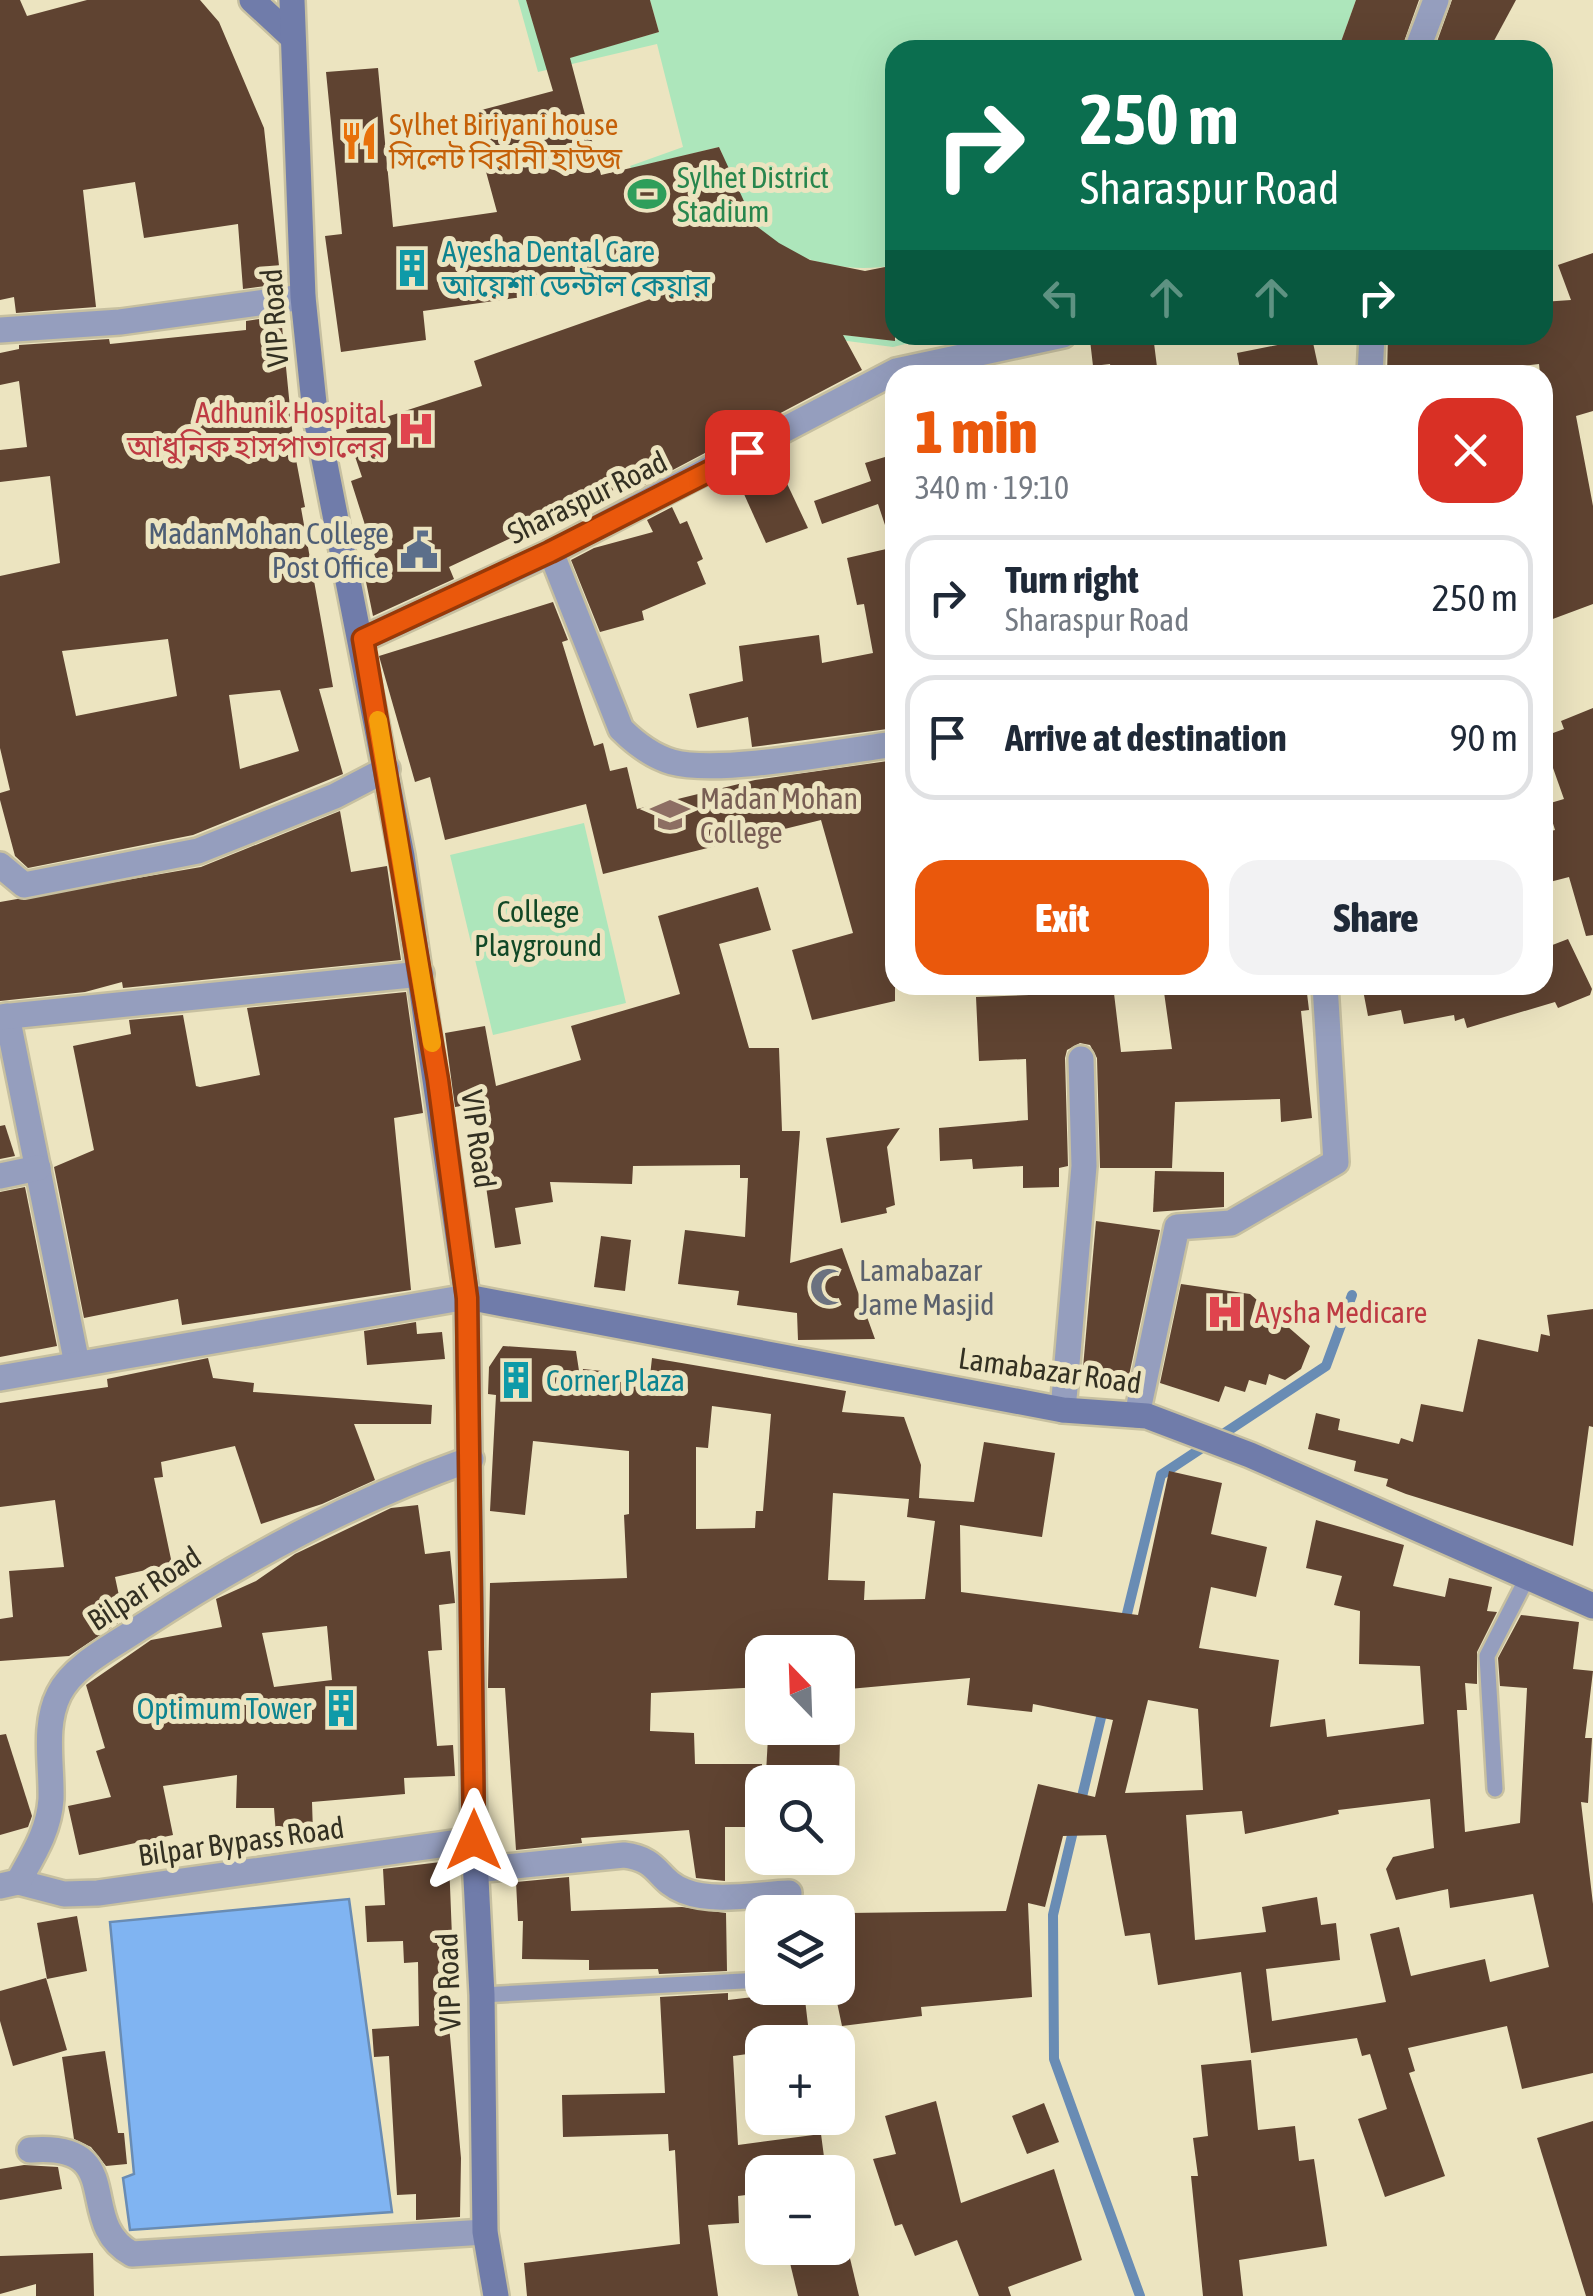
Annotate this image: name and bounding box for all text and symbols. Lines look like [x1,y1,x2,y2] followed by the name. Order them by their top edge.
[1080,79,1239,159] text: 250 m
[915,80,1045,210] icon: right
[388,107,623,175] place label: Sylhet Biriyani house সিলেট বিরানী হাউজ
[338,120,380,162] restaurant icon: Sylhet Biriyani house সিলেট বিরানী হাউজ
[677,160,829,228] place label: Sylhet District Stadium
[1080,162,1339,214] text: Sharaspur Road
[626,173,668,215] sports icon: Sylhet District Stadium
[441,234,711,302] place label: Ayesha Dental Care আয়েশা ডেন্টাল কেয়ার
[391,247,433,289] building icon: Ayesha Dental Care আয়েশা ডেন্টাল কেয়ার
[254,268,294,368] street label: VIP Road
[1034,270,1089,325] icon: left
[1139,270,1194,325] icon: ahead
[1244,270,1299,325] icon: ahead
[1349,270,1404,325] icon: right
[126,395,387,464] place label: Adhunik Hospital আধুনিক হাসপাতালের
[915,397,1038,466] text: 1 min
[1418,398,1523,503] button: close
[395,408,437,450] hospital icon: Adhunik Hospital আধুনিক হাসপাতালের
[705,410,790,495] pin
[720,425,775,480] icon: arrive
[502,444,672,550] street label: Sharaspur Road
[915,469,1069,506] text: 340 m · 19:10
[148,516,389,584] place label: MadanMohan College Post Office
[398,529,440,571] public building icon: MadanMohan College Post Office
[1005,558,1139,601] text: Turn right
[920,570,975,625] icon: right
[1432,576,1518,619] text: 250 m
[1005,601,1189,638] text: Sharaspur Road
[920,710,975,765] icon: arrive
[1005,716,1287,759] text: Arrive at destination
[1450,716,1518,759] text: 90 m
[700,781,858,849] place label: Madan Mohan College
[649,794,691,836] school or university icon: Madan Mohan College
[915,860,1209,975] button: Exit
[1229,860,1523,975] button: Share
[474,894,602,962] park label: College Playground
[455,1088,503,1190] street label: VIP Road
[859,1253,995,1321] place label: Lamabazar Jame Masjid
[808,1266,850,1308] mosque icon: Lamabazar Jame Masjid
[1204,1291,1246,1333] hospital icon: Aysha Medicare
[1255,1295,1427,1329] place label: Aysha Medicare
[956,1340,1144,1400] street label: Lamabazar Road
[495,1359,537,1401] building icon: Corner Plaza
[546,1363,685,1397] place label: Corner Plaza
[81,1539,207,1637] street label: Bilpar Road
[745,1635,855,1745] north arrow
[745,1635,855,2265] map controls
[320,1687,362,1729] building icon: Optimum Tower
[137,1691,312,1725] place label: Optimum Tower
[745,1765,855,1875] button: search
[422,1788,526,1892] position arrow
[136,1810,346,1872] street label: Bilpar Bypass Road
[745,1895,855,2005] button: layers
[429,1932,467,2032] street label: VIP Road
[745,2025,855,2135] button: +
[745,2155,855,2265] button: −

